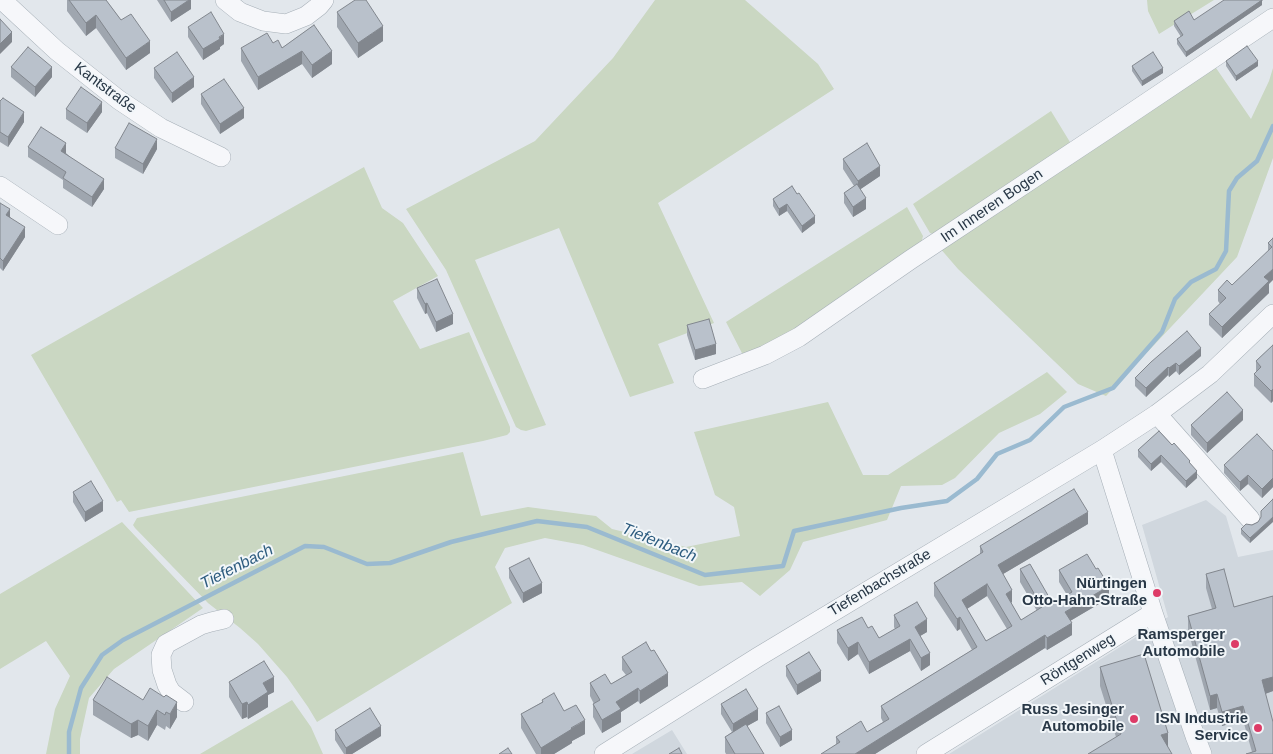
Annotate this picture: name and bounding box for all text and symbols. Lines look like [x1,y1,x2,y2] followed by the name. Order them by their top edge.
[70,59,140,117] street label: Kantstraße
[938,165,1046,247] street label: Im Inneren Bogen
[619,519,699,567] water label: Tiefenbach
[197,541,277,593] water label: Tiefenbach
[826,545,934,621] street label: Tiefenbachstraße
[1022,575,1147,610] place label: Nürtingen Otto-Hahn-Straße
[1151,587,1163,599] marker: Nürtingen Otto-Hahn-Straße
[1137,626,1225,661] place label: Ramsperger Automobile
[1038,630,1118,690] street label: Röntgenweg
[1229,638,1241,650] marker: Ramsperger Automobile
[1021,701,1124,736] place label: Russ Jesinger Automobile
[1155,710,1248,745] place label: ISN Industrie Service
[1128,713,1140,725] marker: Russ Jesinger Automobile
[1252,722,1264,734] marker: ISN Industrie Service

